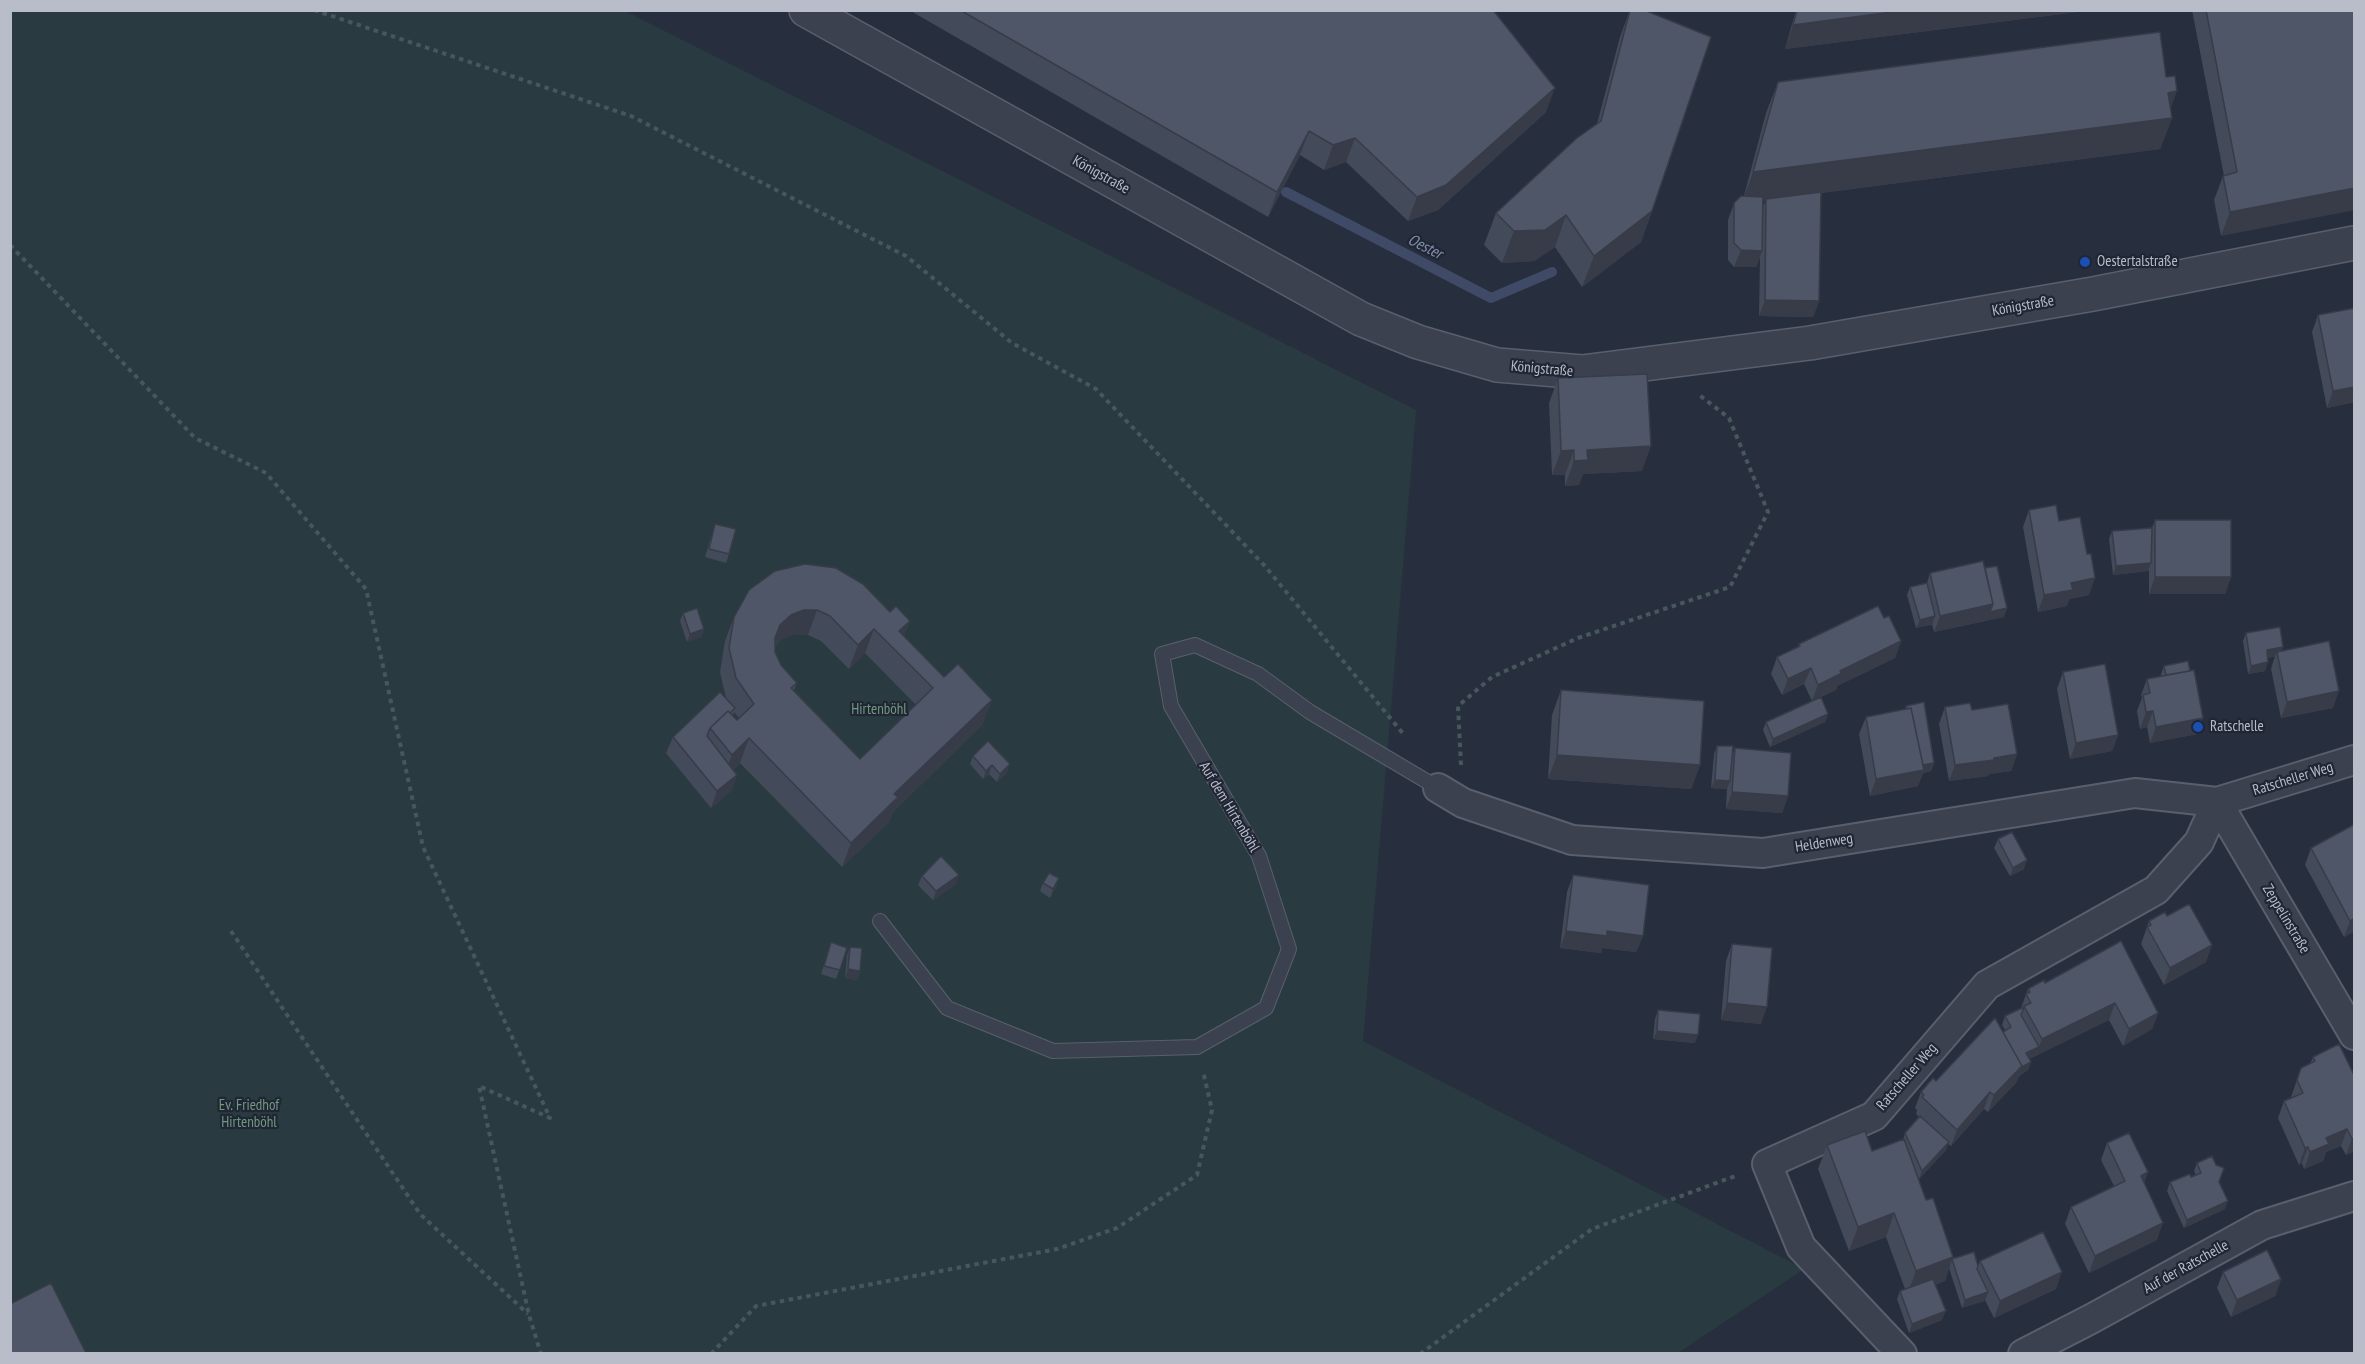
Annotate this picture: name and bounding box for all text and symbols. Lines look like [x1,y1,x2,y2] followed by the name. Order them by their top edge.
[1069,152,1133,198] street label: Königstraße
[1405,230,1445,264] water label: Oester
[2097,253,2178,271] place label: Oestertalstraße
[2078,255,2092,269] marker: Oestertalstraße
[1991,292,2055,320] street label: Königstraße
[1510,357,1574,381] street label: Königstraße
[851,701,907,719] park label: Hirtenböhl
[2210,718,2264,736] place label: Ratschelle
[2191,720,2205,734] marker: Ratschelle
[2251,758,2335,800] street label: Ratscheller Weg
[1195,759,1263,855] street label: Auf dem Hirtenböhl
[1794,830,1854,856] street label: Heldenweg
[2258,881,2314,957] street label: Zeppelinstraße
[1873,1040,1941,1114] street label: Ratscheller Weg
[219,1097,279,1132] park label: Ev. Friedhof Hirtenböhl
[2140,1236,2232,1298] street label: Auf der Ratschelle

